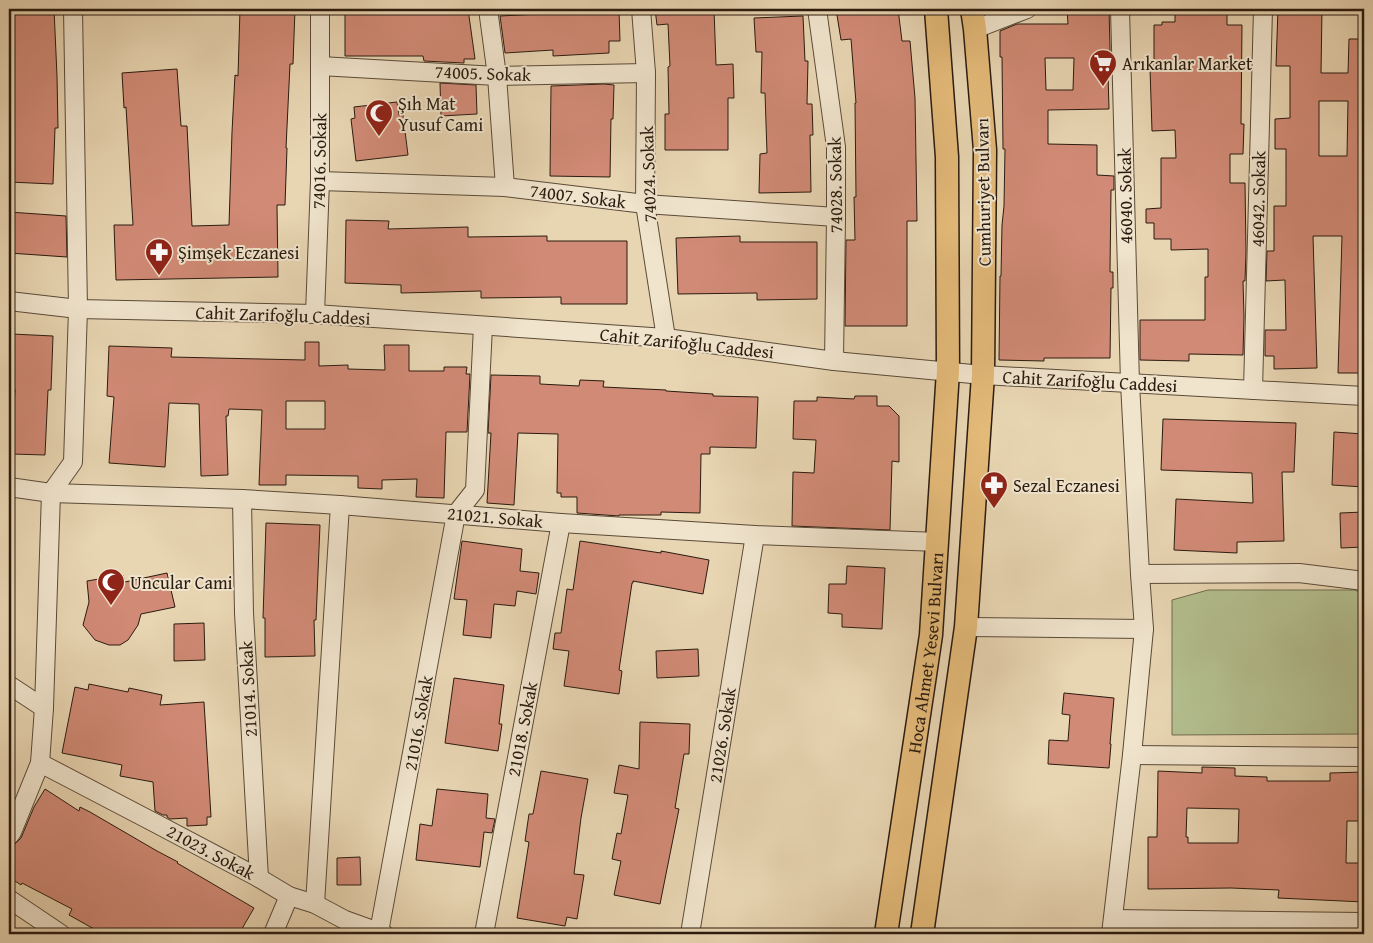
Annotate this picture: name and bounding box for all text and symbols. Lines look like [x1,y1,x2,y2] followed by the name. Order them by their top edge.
[1088,48,1118,87] supermarket icon: Arıkanlar Market
[1122,50,1253,77] place label: Arıkanlar Market
[434,58,533,88] street label: 74005. Sokak
[398,90,483,138] place label: Şıh Mat Yusuf Cami
[364,98,394,137] mosque icon: Şıh Mat Yusuf Cami
[305,112,333,209] street label: 74016. Sokak
[968,118,998,266] street label: Cumhuriyet Bulvarı
[633,124,663,223] street label: 74024. Sokak
[821,136,849,233] street label: 74028. Sokak
[1111,147,1139,244] street label: 46040. Sokak
[1244,150,1272,247] street label: 46042. Sokak
[528,177,628,215] street label: 74007. Sokak
[144,237,174,276] pharmacy icon: Şimşek Eczanesi
[178,239,299,266] place label: Şimşek Eczanesi
[195,298,371,332] street label: Cahit Zarifoğlu Caddesi
[599,320,775,366] street label: Cahit Zarifoğlu Caddesi
[1002,363,1178,399] street label: Cahit Zarifoğlu Caddesi
[979,470,1009,509] pharmacy icon: Sezal Eczanesi
[1013,472,1120,499] place label: Sezal Eczanesi
[446,499,545,535] street label: 21021. Sokak
[900,551,950,755] street label: Hoca Ahmet Yesevi Bulvarı
[96,567,126,606] mosque icon: Uncular Cami
[130,569,233,596] place label: Uncular Cami
[232,639,264,738] street label: 21014. Sokak
[396,672,440,773] street label: 21016. Sokak
[500,678,545,779] street label: 21018. Sokak
[701,684,743,785] street label: 21026. Sokak
[162,817,261,887] street label: 21023. Sokak

